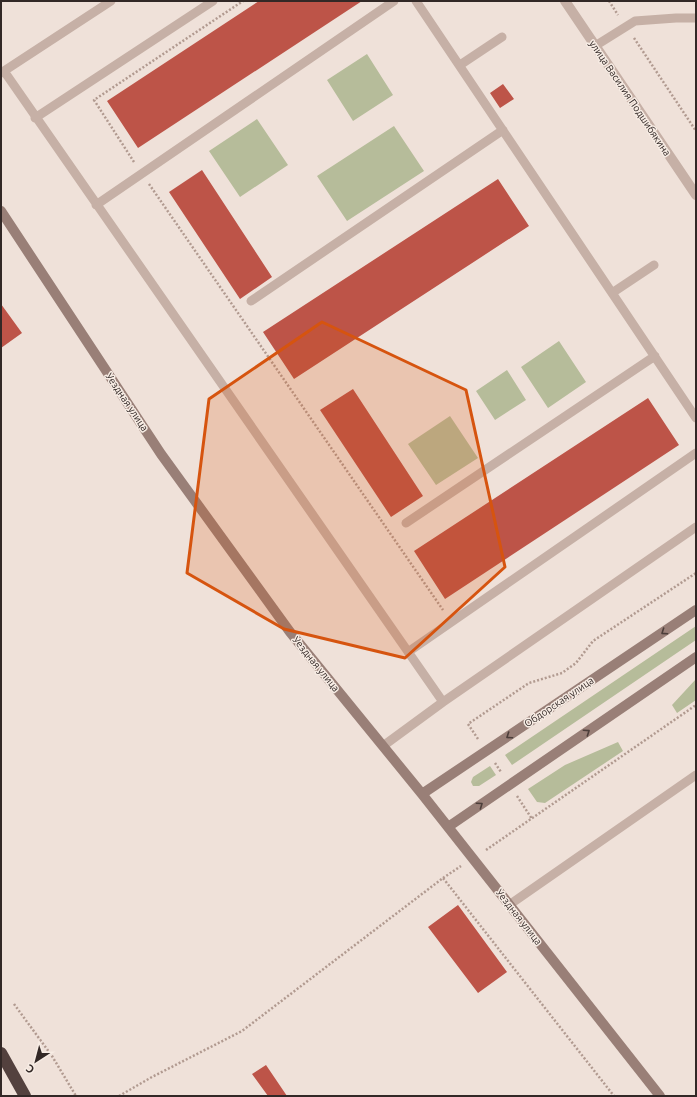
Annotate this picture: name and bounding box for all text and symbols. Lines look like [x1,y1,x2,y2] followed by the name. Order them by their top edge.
[587,38,673,158] street label: улица Василия Подшибякина
[104,371,150,433] street label: Уездная улица
[661,627,668,634] one-way arrow
[290,634,342,694] street label: Уездная улица
[522,675,596,729] street label: Обдорская улица
[583,730,590,737] one-way arrow
[507,731,514,738] one-way arrow
[476,803,483,810] one-way arrow
[494,887,544,947] street label: Уездная улица
[16,1041,56,1081] north arrow
[24,1062,36,1076] text: С

